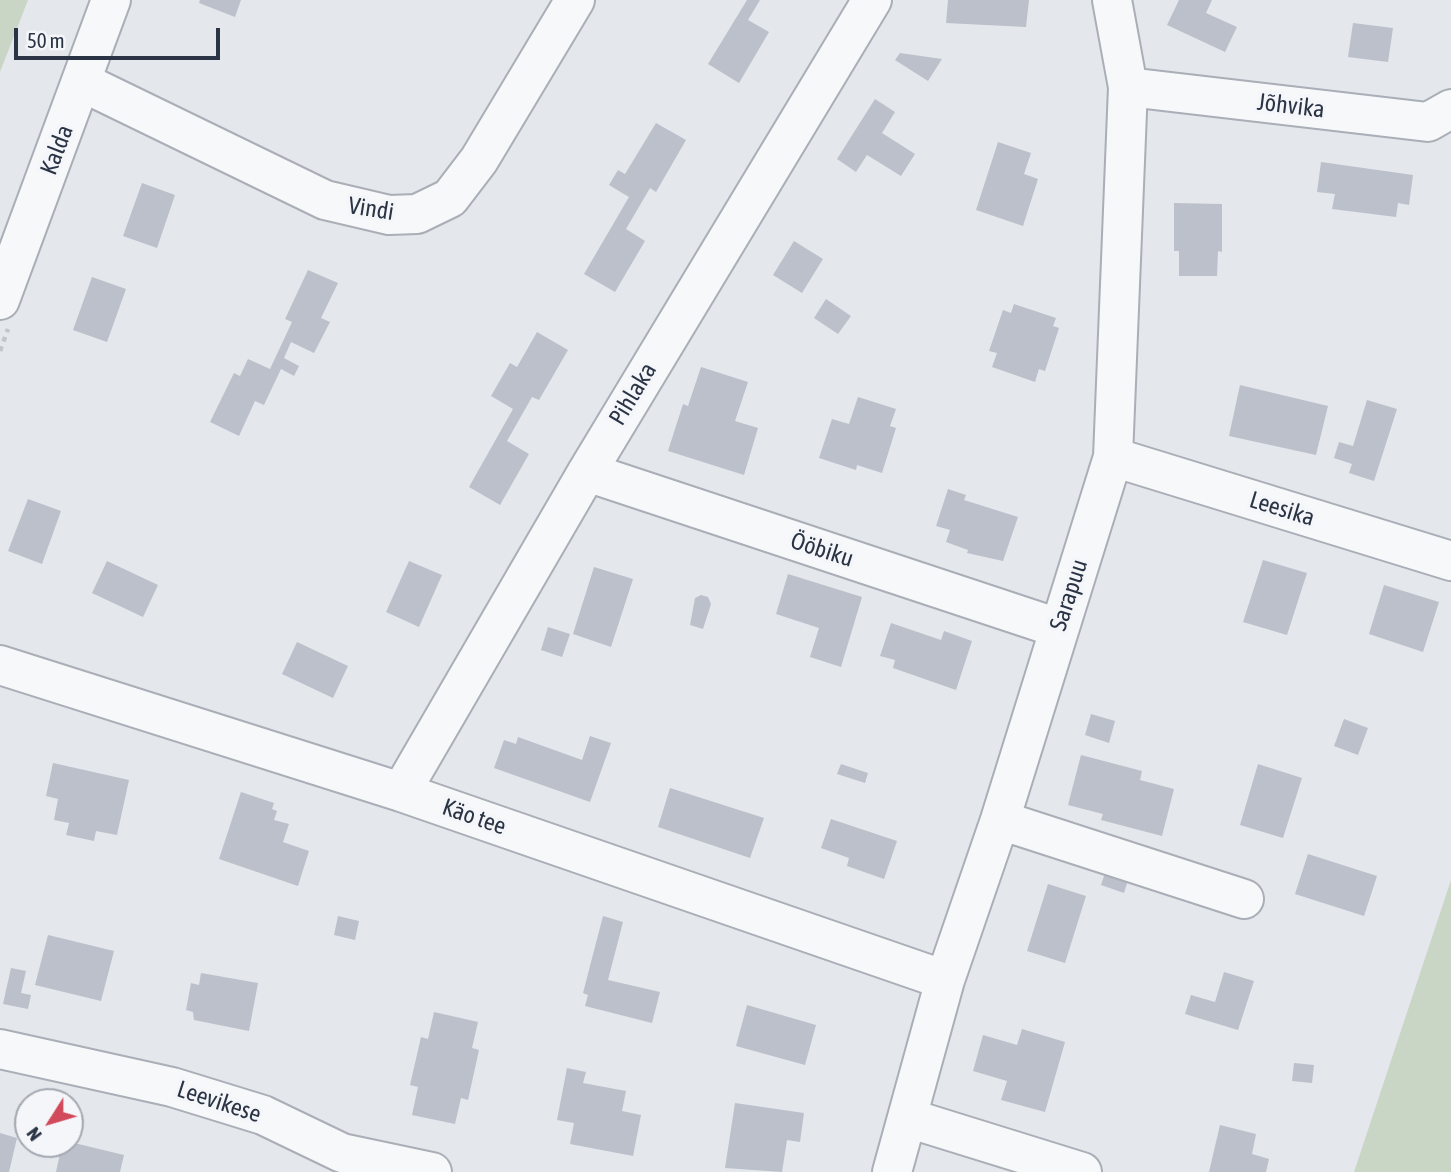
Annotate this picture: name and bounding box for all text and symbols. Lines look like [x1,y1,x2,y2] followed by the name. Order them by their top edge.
[18,14,224,58] scale bar
[27,28,65,52] text: 50 m
[1256,88,1326,124] street label: Jõhvika
[34,121,80,179] street label: Kalda
[346,191,396,227] street label: Vindi
[603,358,663,430] street label: Pihlaka
[1246,485,1318,533] street label: Leesika
[787,526,857,574] street label: Ööbiku
[1044,556,1094,634] street label: Sarapuu
[438,793,510,841] street label: Käo tee
[173,1075,265,1129] street label: Leevikese
[14,1088,84,1158] north arrow
[22,1123,46,1146] text: N

